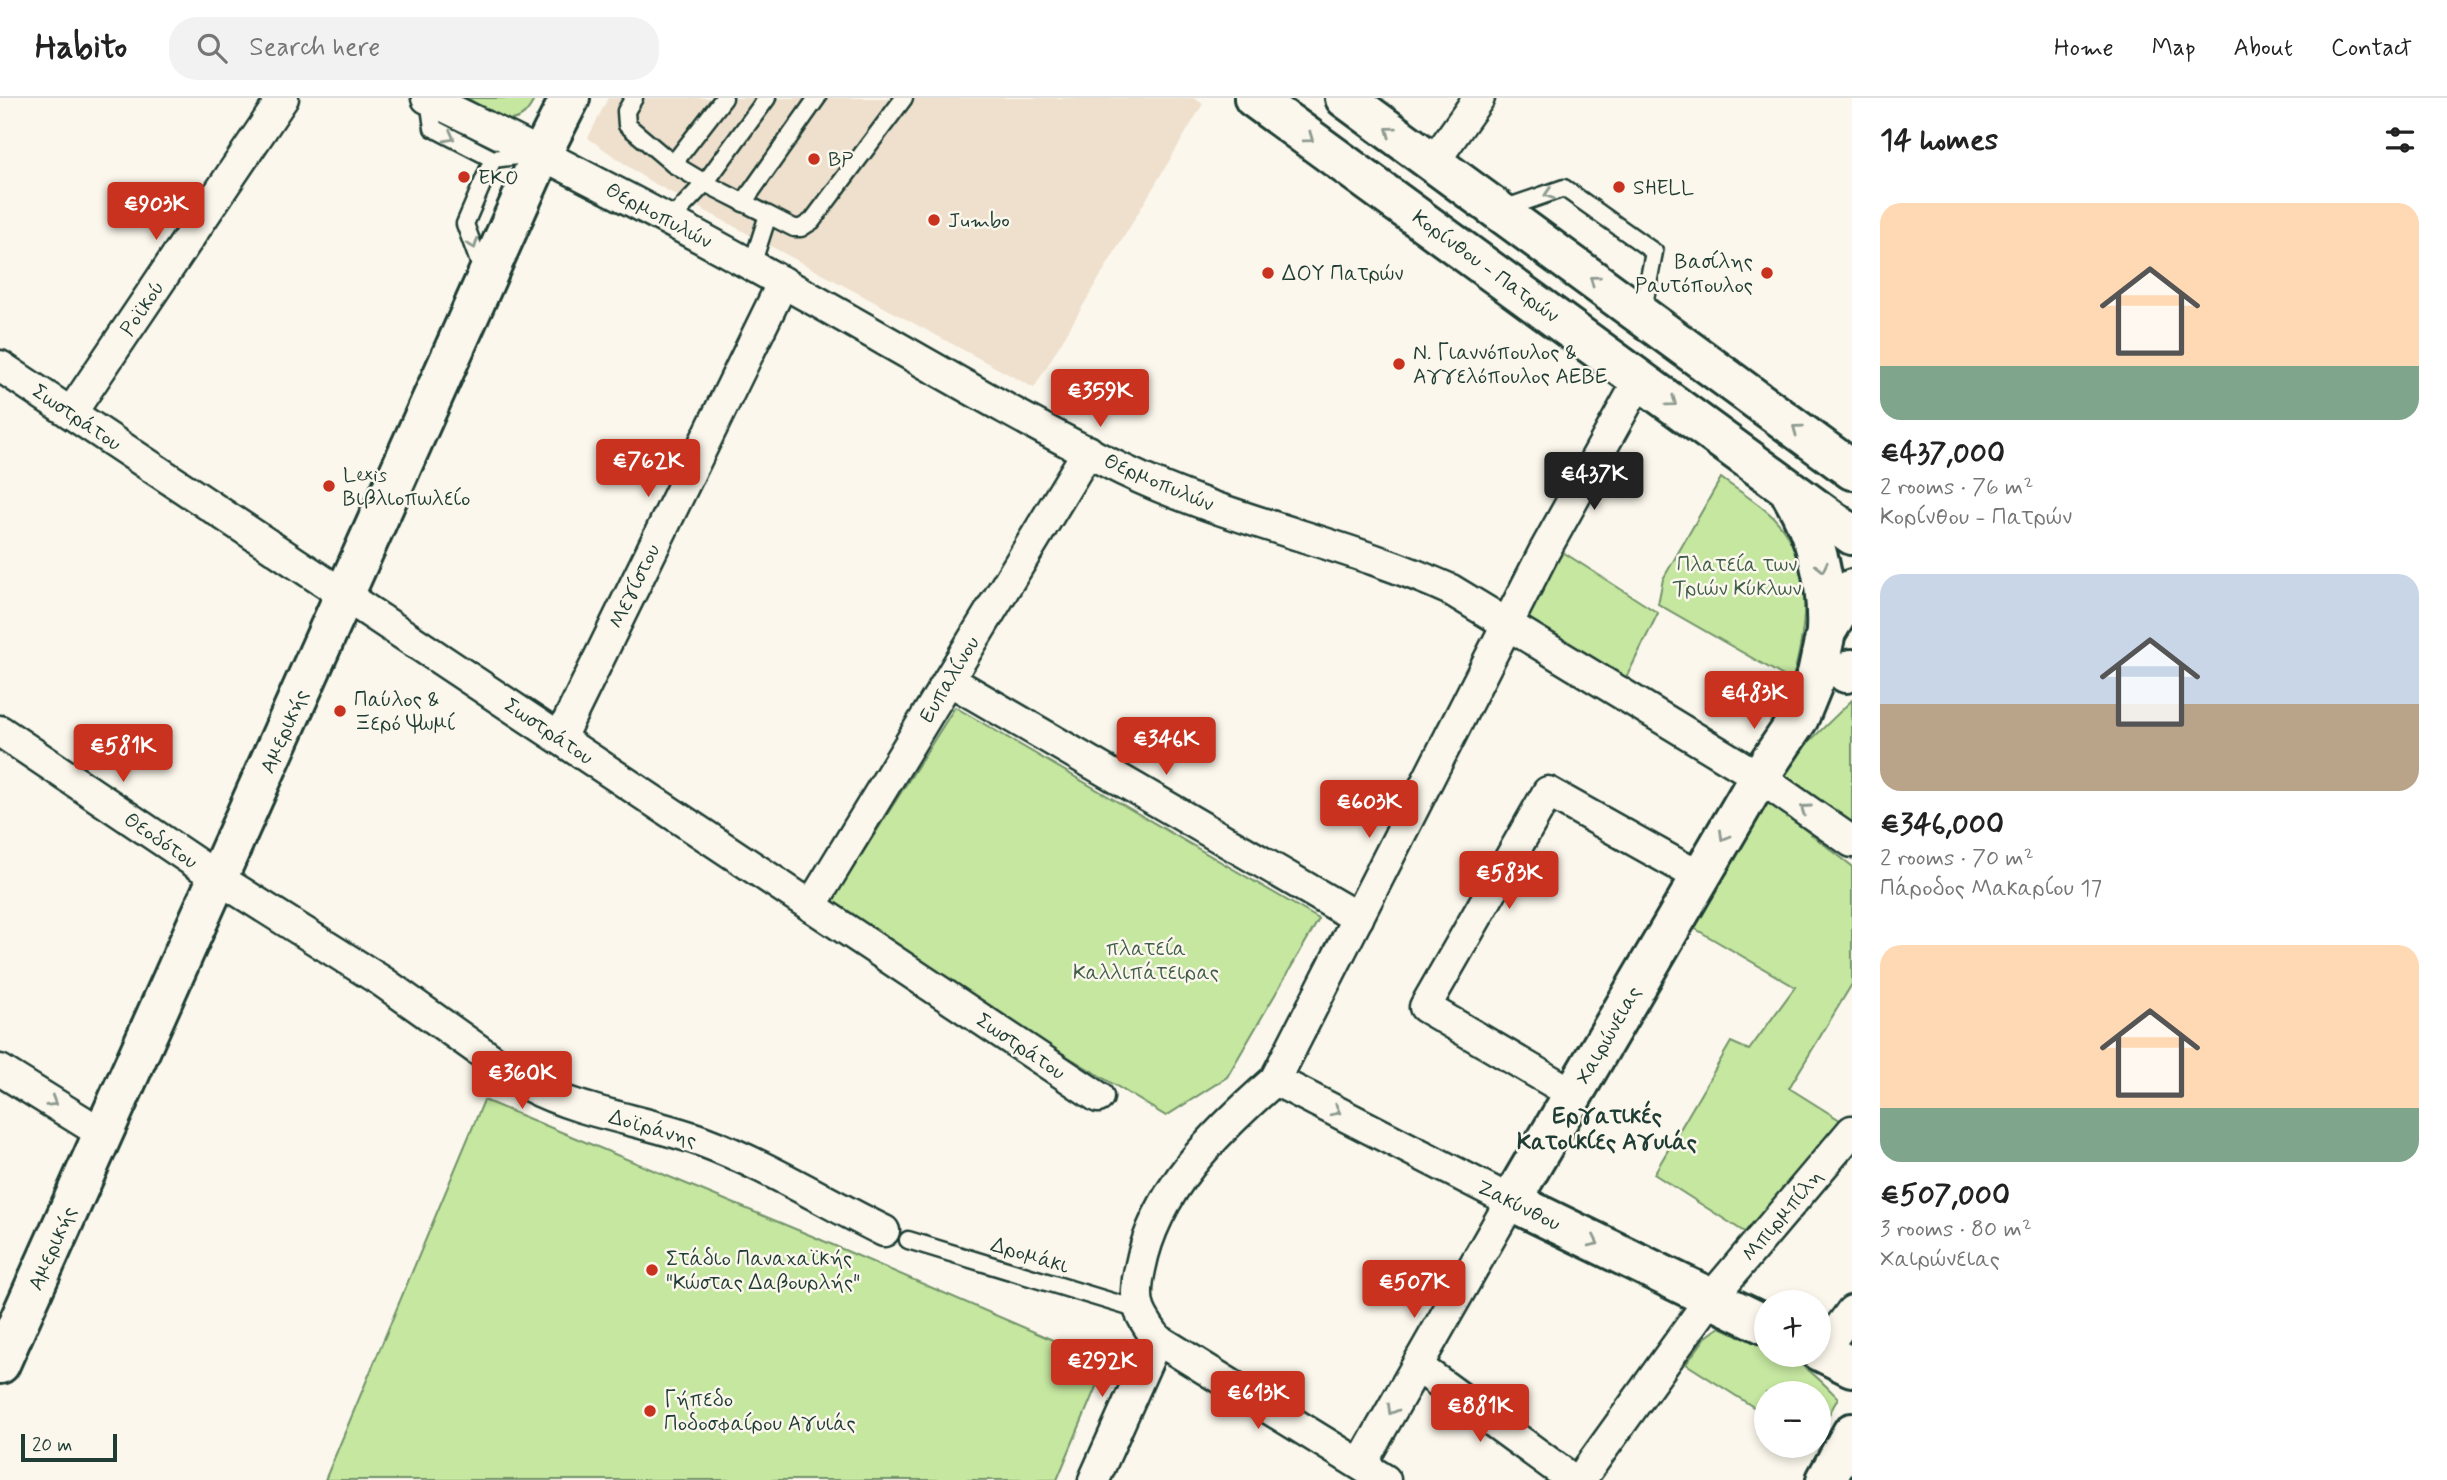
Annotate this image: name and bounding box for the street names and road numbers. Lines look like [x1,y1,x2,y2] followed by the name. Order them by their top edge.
[600,176,717,256] street label: Θερμοπυλών
[1406,204,1565,330] street label: Κορίνθου - Πατρών
[114,275,171,342] street label: Ροϊκού
[26,378,126,458] street label: Σωστράτου
[1099,447,1218,519] street label: Θερμοπυλών
[602,540,667,633] street label: Μεγίστου
[913,631,987,728] street label: Ευπαλίνου
[254,685,316,778] street label: Αμερικής
[498,692,598,772] street label: Σωστράτου
[118,806,203,876] street label: Θεοδότου
[1569,981,1648,1090] street label: Χαιρώνειας
[970,1007,1070,1087] street label: Σωστράτου
[605,1103,700,1155] street label: Δοϊράνης
[1736,1164,1830,1268] street label: Μπιρμπίλη
[1472,1174,1565,1238] street label: Ζακύνθου
[22,1202,84,1295] street label: Αμερικής
[987,1231,1072,1281] street label: Δρομάκι

